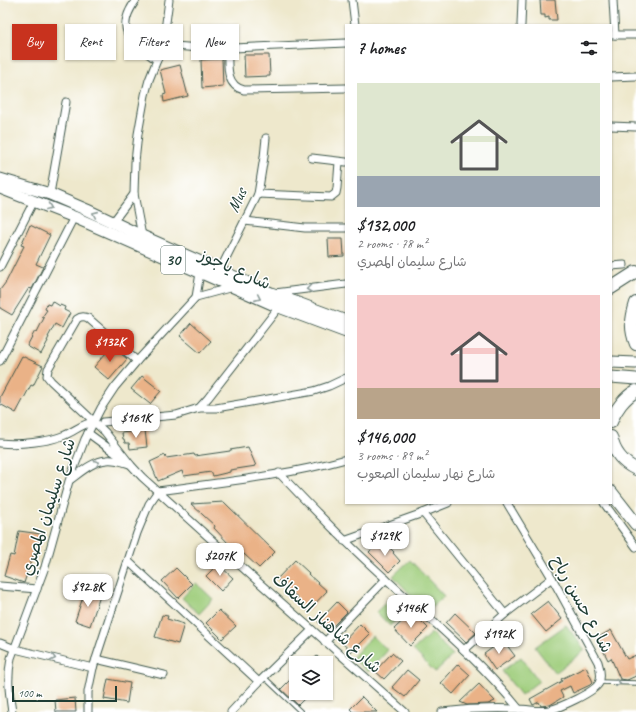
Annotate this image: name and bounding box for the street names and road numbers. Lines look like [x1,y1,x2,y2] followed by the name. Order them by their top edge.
[222,183,252,215] street label: Mus
[194,243,274,295] street label: شارع ياجوز
[161,246,185,274] road number: 30
[16,436,82,579] street label: شارع سليمان المصري
[546,552,617,657] street label: شارع حسن رباح
[267,568,386,678] street label: شارع شاهناز السقاف

